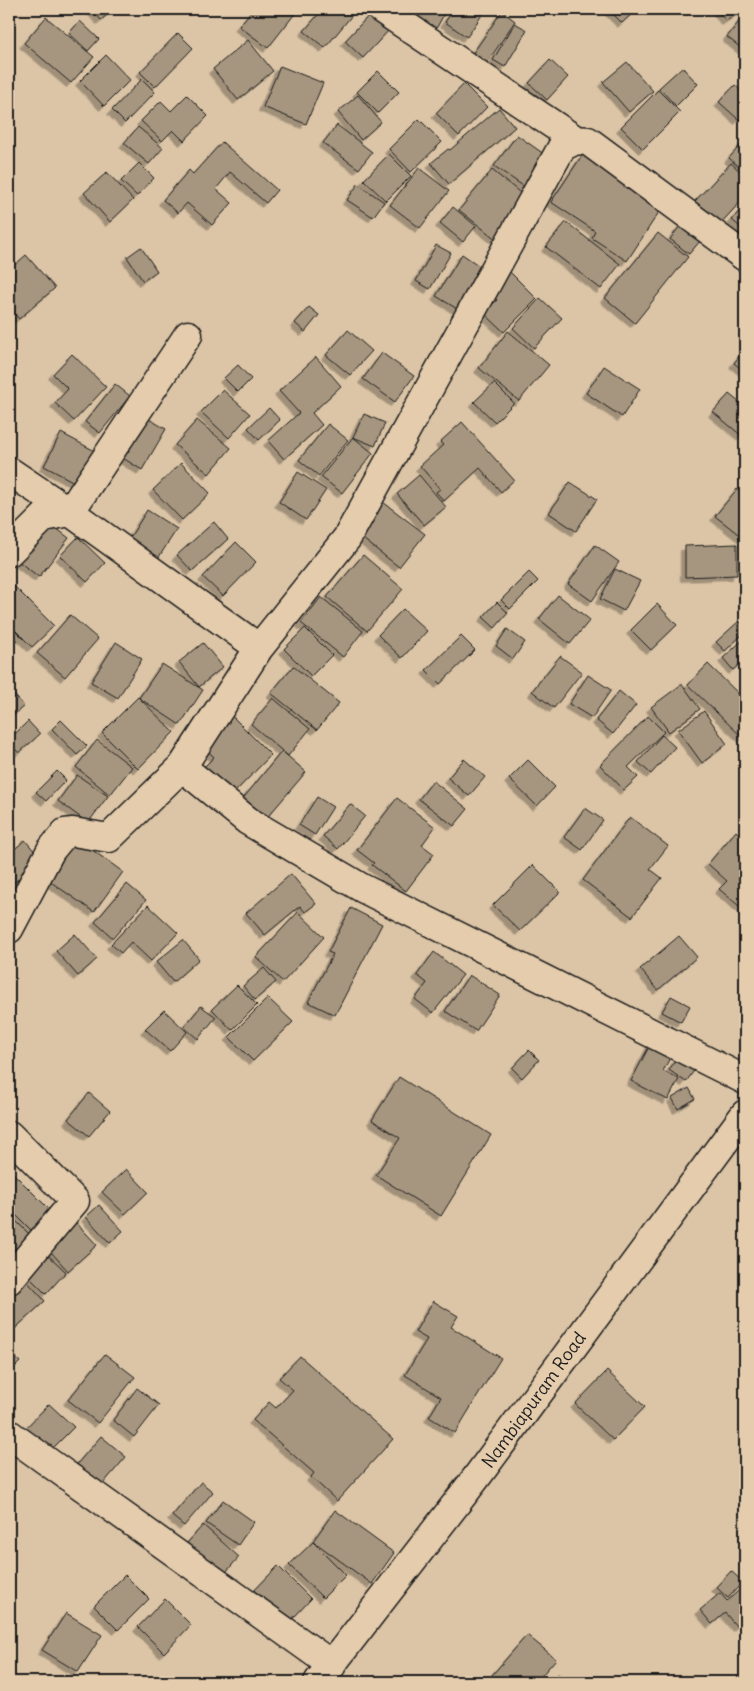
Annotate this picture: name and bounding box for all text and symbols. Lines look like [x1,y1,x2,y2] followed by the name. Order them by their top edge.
[476,1327,591,1472] street label: Nambiapuram Road

